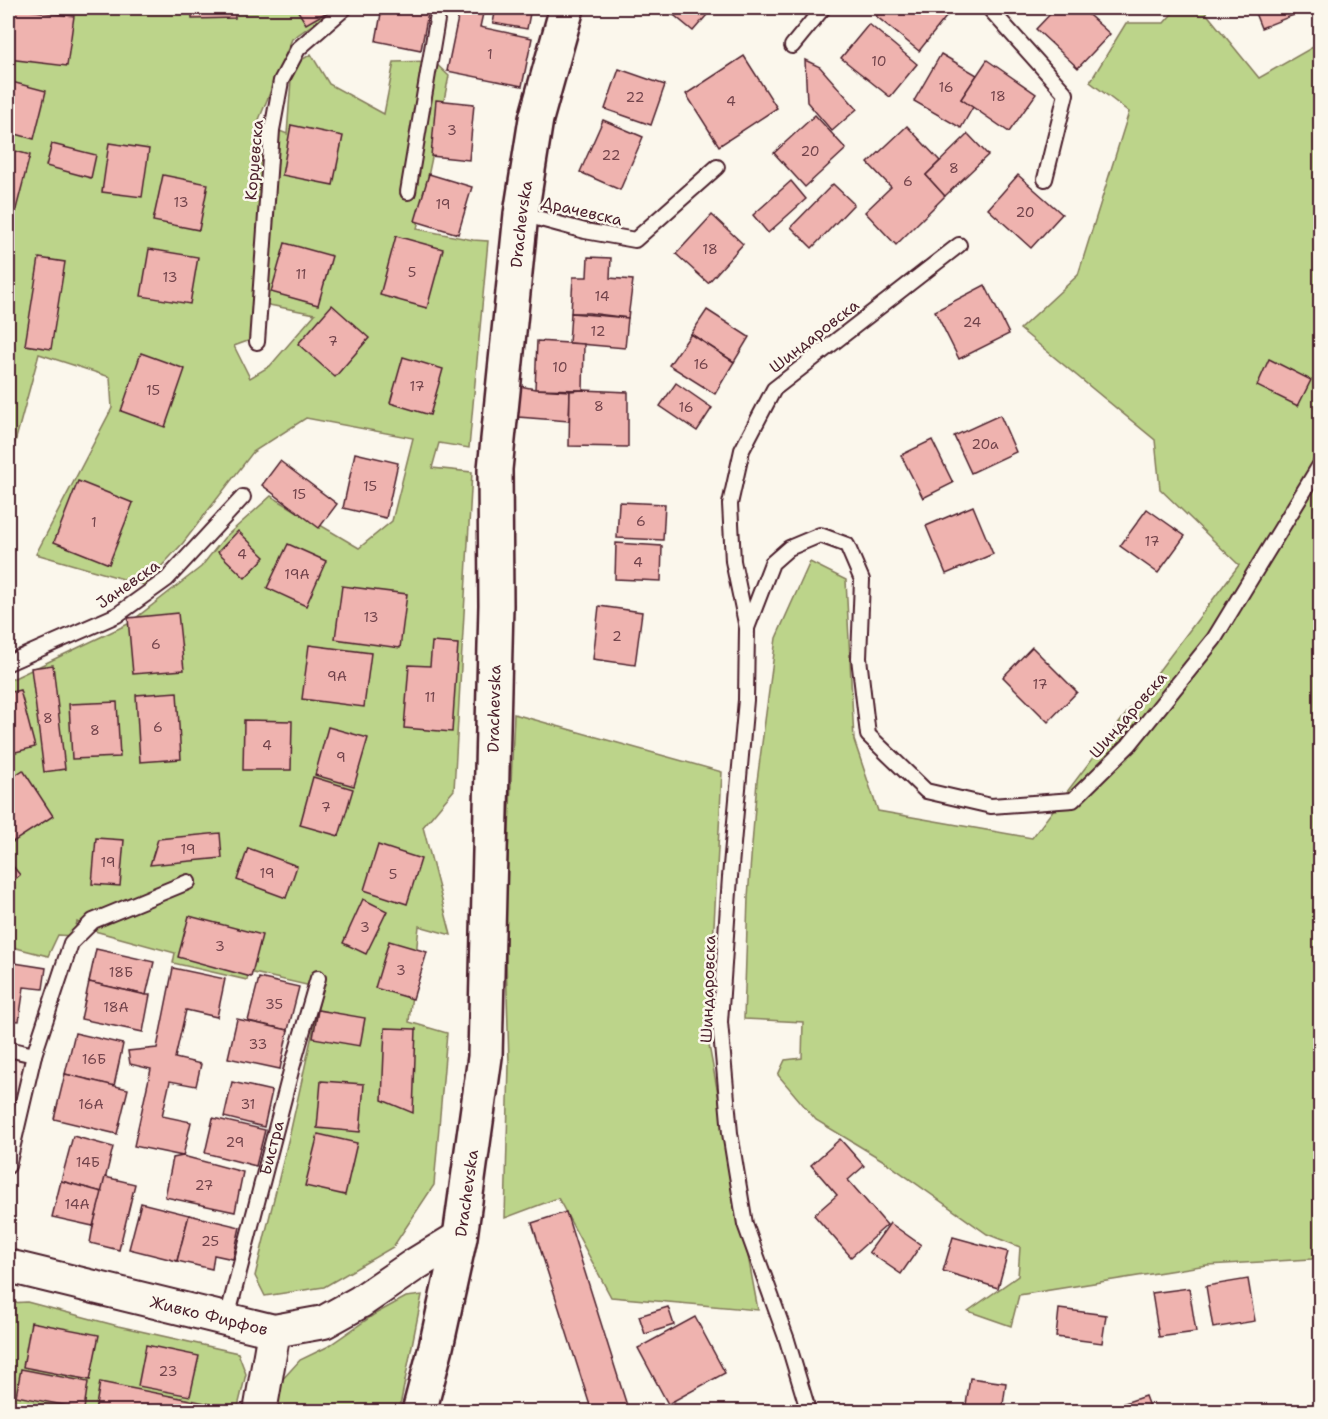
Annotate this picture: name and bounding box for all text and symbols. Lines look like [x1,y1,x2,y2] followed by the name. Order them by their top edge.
[487,45,493,63] house number: 1
[871,52,887,70] house number: 10
[938,78,954,96] house number: 16
[990,87,1006,105] house number: 18
[626,88,644,106] house number: 22
[726,92,736,110] house number: 4
[240,119,268,201] street label: Корџевска
[447,121,457,139] house number: 3
[800,142,820,160] house number: 20
[602,146,620,164] house number: 22
[949,159,959,177] house number: 8
[903,172,913,190] house number: 6
[505,179,537,269] street label: Drachevska
[539,191,625,231] street label: Драчевска
[174,193,188,211] house number: 13
[435,195,451,213] house number: 19
[1015,203,1035,221] house number: 20
[702,240,718,258] house number: 18
[408,263,416,281] house number: 5
[295,265,307,283] house number: 11
[163,268,177,286] house number: 13
[594,287,610,305] house number: 14
[765,294,863,378] street label: Шиндаровска
[963,313,982,331] house number: 24
[591,322,605,340] house number: 12
[328,332,338,350] house number: 7
[693,355,709,373] house number: 16
[552,358,568,376] house number: 10
[410,377,424,395] house number: 17
[146,381,160,399] house number: 15
[594,397,604,415] house number: 8
[678,398,694,416] house number: 16
[971,435,999,453] house number: 20a
[363,477,377,495] house number: 15
[292,485,306,503] house number: 15
[636,512,646,530] house number: 6
[91,513,97,531] house number: 1
[1145,532,1159,550] house number: 17
[237,545,247,563] house number: 4
[633,553,643,571] house number: 4
[92,555,164,613] street label: Јаневска
[284,565,310,583] house number: 19А
[364,608,378,626] house number: 13
[612,627,622,645] house number: 2
[151,635,161,653] house number: 6
[482,664,505,753] street label: Drachevska
[327,667,347,685] house number: 9А
[1085,667,1171,763] street label: Шиндаровска
[1033,675,1047,693] house number: 17
[424,688,436,706] house number: 11
[43,709,53,727] house number: 8
[153,718,163,736] house number: 6
[90,721,100,739] house number: 8
[262,736,272,754] house number: 4
[336,748,346,766] house number: 9
[321,798,331,816] house number: 7
[180,840,196,858] house number: 19
[100,853,116,871] house number: 19
[259,864,275,882] house number: 19
[389,865,397,883] house number: 5
[360,918,370,936] house number: 3
[696,935,720,1043] street label: Шиндаровска
[215,937,225,955] house number: 3
[396,961,406,979] house number: 3
[109,963,133,981] house number: 18Б
[265,995,283,1013] house number: 35
[103,998,129,1016] house number: 18А
[249,1035,267,1053] house number: 33
[82,1050,106,1068] house number: 16Б
[78,1095,104,1113] house number: 16А
[241,1095,255,1113] house number: 31
[254,1118,288,1177] street label: Бистра
[226,1133,244,1151] house number: 29
[450,1148,483,1238] street label: Drachevska
[76,1153,100,1171] house number: 14Б
[195,1176,213,1194] house number: 27
[64,1195,90,1213] house number: 14А
[201,1232,219,1250] house number: 25
[148,1291,270,1340] street label: Живко Фирфов
[159,1362,177,1380] house number: 23

